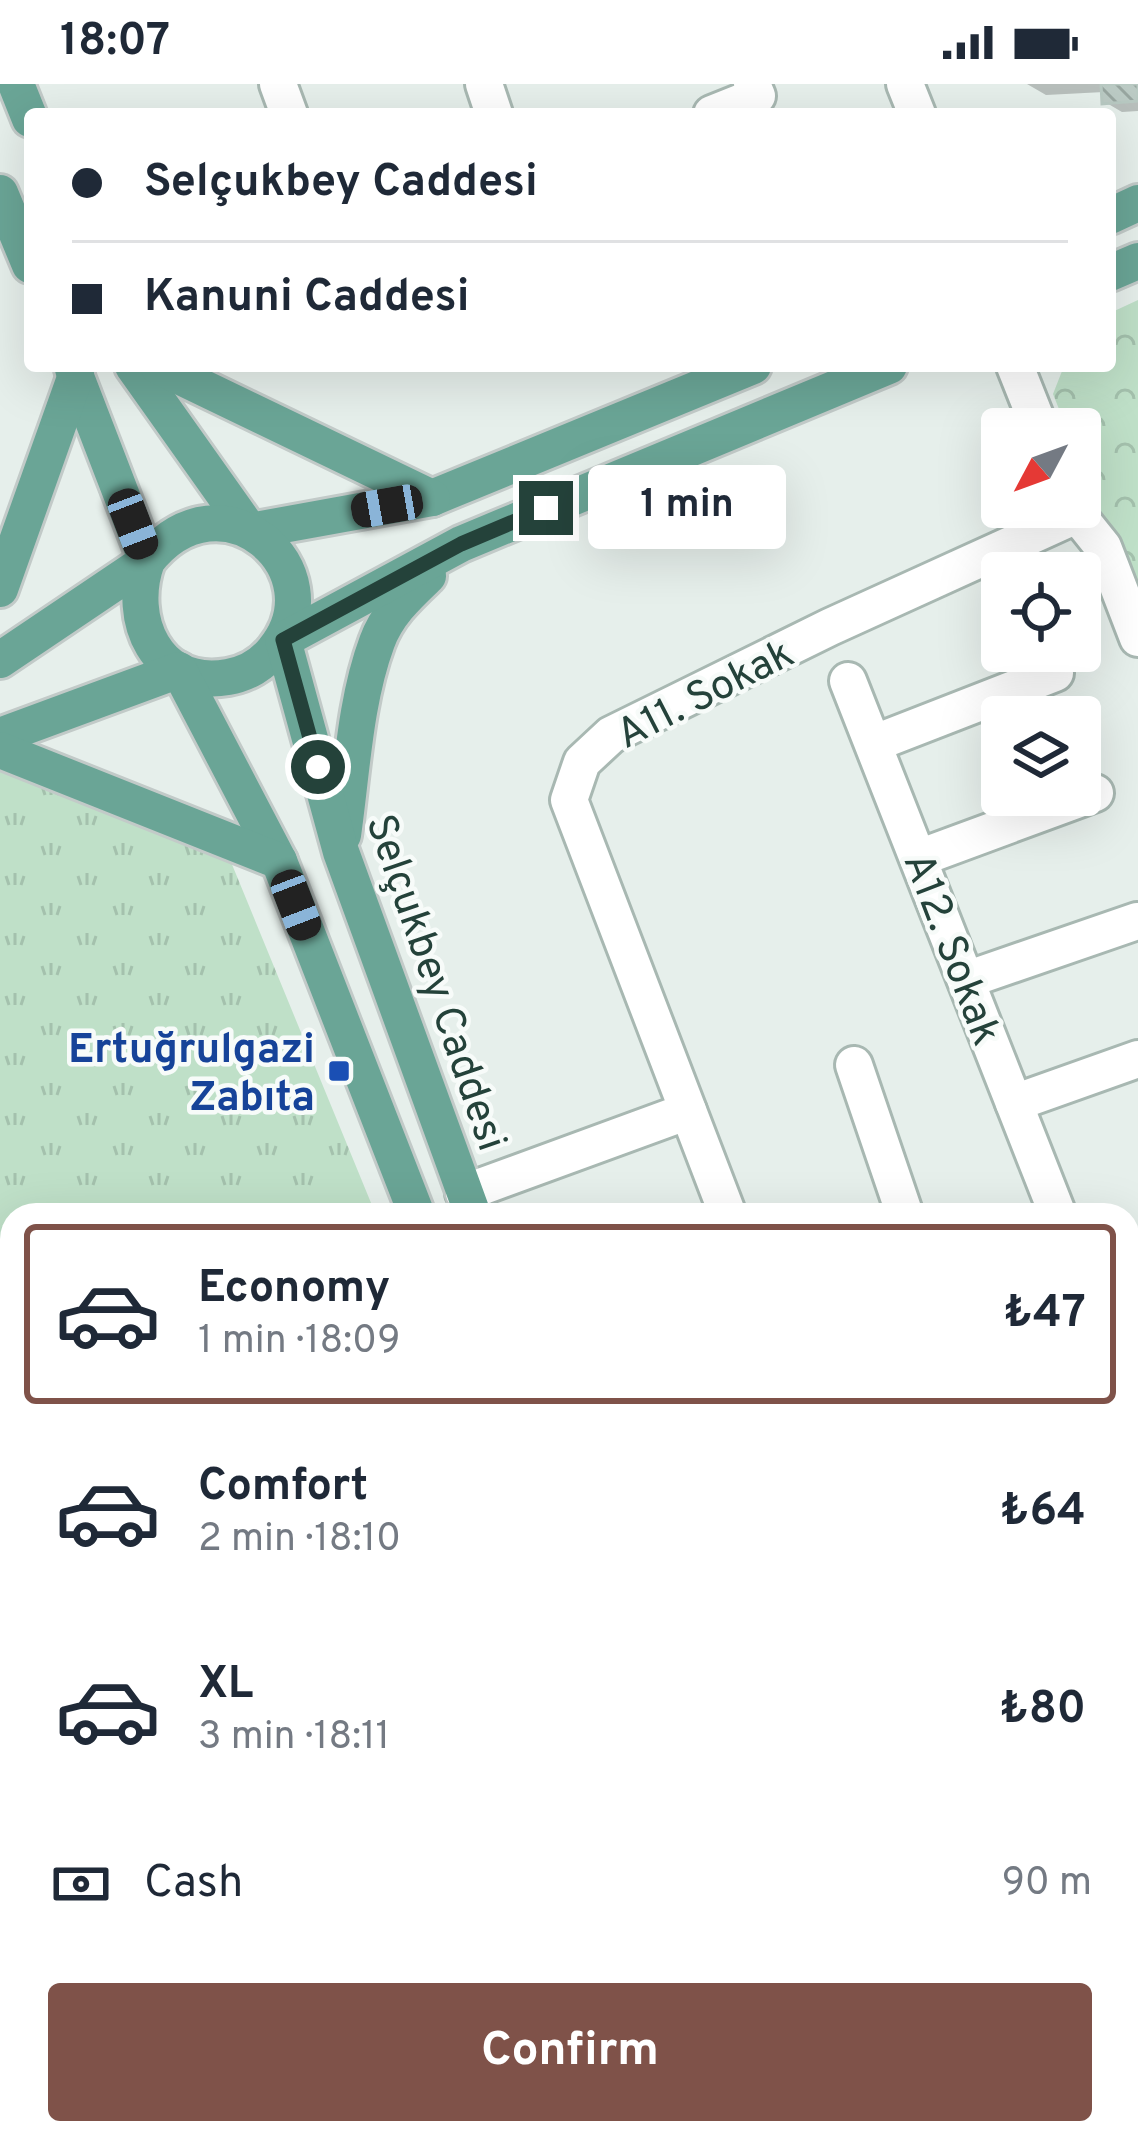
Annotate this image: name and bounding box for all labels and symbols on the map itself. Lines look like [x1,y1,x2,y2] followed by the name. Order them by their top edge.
[981,408,1101,528] north arrow
[588,466,786,550] callout: 1 min
[519,481,573,535] route end
[348,482,426,530] car
[103,484,163,564] car
[608,629,804,763] street label: A11. Sokak
[291,740,345,794] route start
[351,808,516,1159] street label: Selçukbey Caddesi
[889,846,1011,1054] street label: A12. Sokak
[266,865,326,945] car
[68,1025,315,1126] place label: Ertuğrulgazi Zabıta
[326,1058,352,1084] marker: Ertuğrulgazi Zabıta

